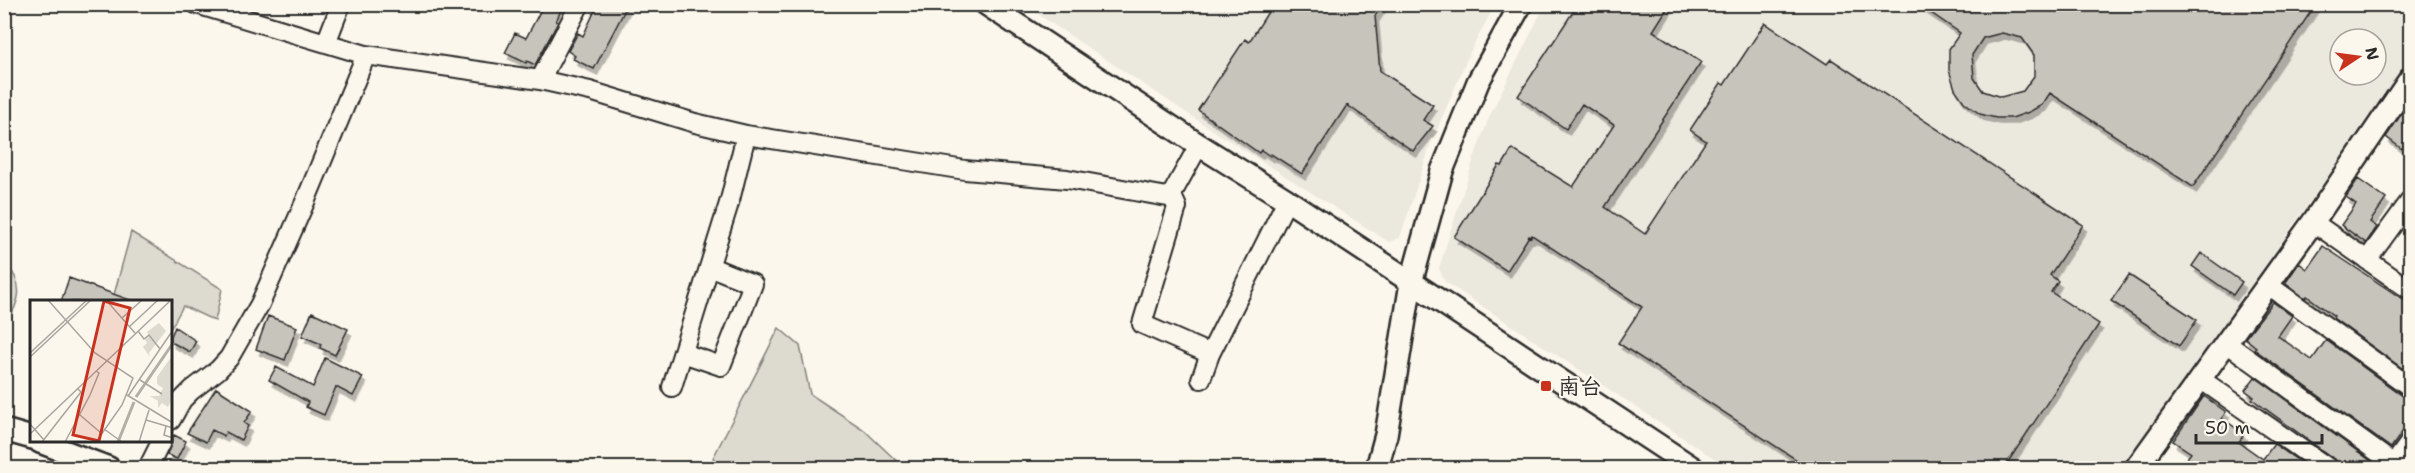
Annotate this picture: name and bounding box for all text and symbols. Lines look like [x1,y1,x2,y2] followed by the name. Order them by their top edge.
[2328,27,2388,87] north arrow
[2360,45,2384,62] text: N
[30,300,172,443] inset map
[1558,372,1602,401] place label: 南台
[1539,379,1553,393] marker: 南台
[2196,407,2322,445] scale bar
[2205,416,2250,440] text: 50 m

